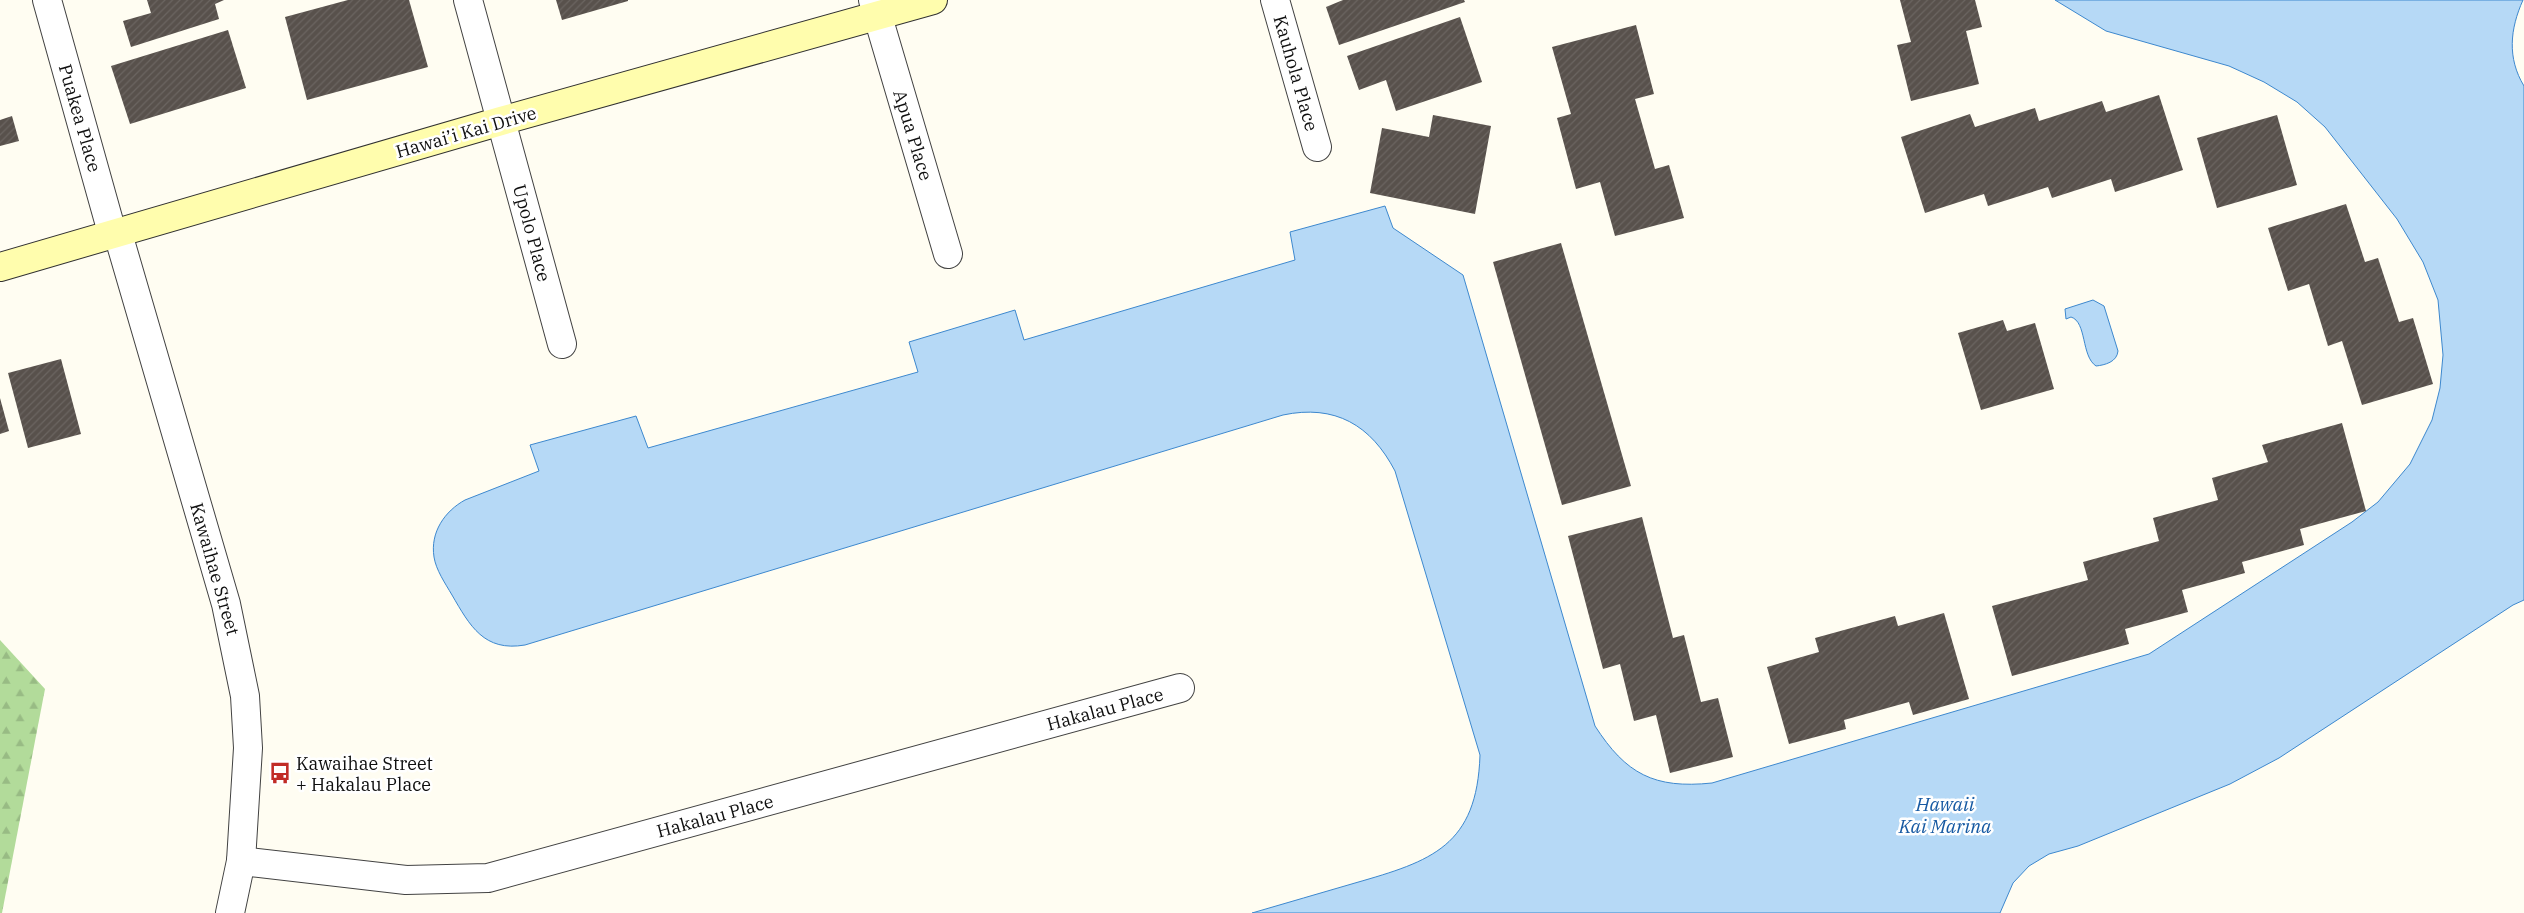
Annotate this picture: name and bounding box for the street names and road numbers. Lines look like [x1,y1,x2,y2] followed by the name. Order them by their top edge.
[1268,12,1324,134] street label: Kauhola Place
[54,61,106,175] street label: Puakea Place
[888,87,938,183] street label: Apua Place
[393,101,539,163] street label: Hawai’i Kai Drive
[508,182,556,284] street label: Upolo Place
[185,500,245,638] street label: Kawaihae Street
[1044,682,1166,736] street label: Hakalau Place
[654,789,776,843] street label: Hakalau Place

